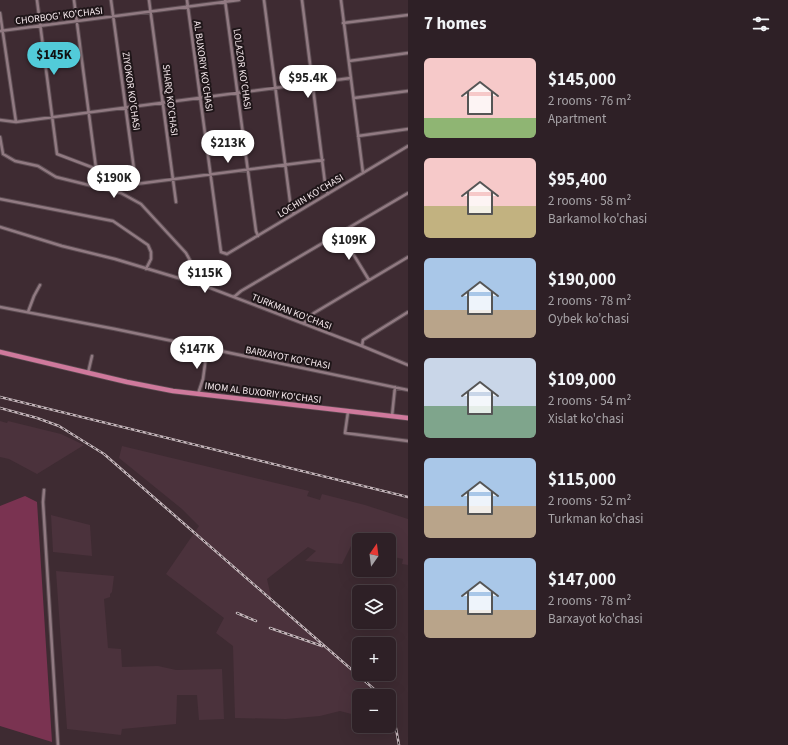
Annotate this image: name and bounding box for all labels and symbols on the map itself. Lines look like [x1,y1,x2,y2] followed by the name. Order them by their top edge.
[15,4,104,28] street label: CHORBOG' KO'CHASI
[190,20,216,112] street label: AL BUXORIY KO'CHASI
[229,28,255,110] street label: LOLAZOR KO'CHASI
[26,42,82,76] pin: $145K
[119,51,143,132] street label: ZIYOKOR KO'CHASI
[159,64,181,137] street label: SHARQ KO'CHASI
[275,65,341,99] pin: $95.4K
[200,130,256,164] pin: $213K
[86,165,142,199] pin: $190K
[275,171,346,221] street label: LOCHIN KO'CHASI
[321,227,377,261] pin: $109K
[177,260,233,294] pin: $115K
[250,290,334,334] street label: TURKMAN KO'CHASI
[169,336,225,370] pin: $147K
[244,343,331,373] street label: BARXAYOT KO'CHASI
[204,379,322,407] street label: IMOM AL BUXORIY KO'CHASI
[352,533,396,577] north arrow

